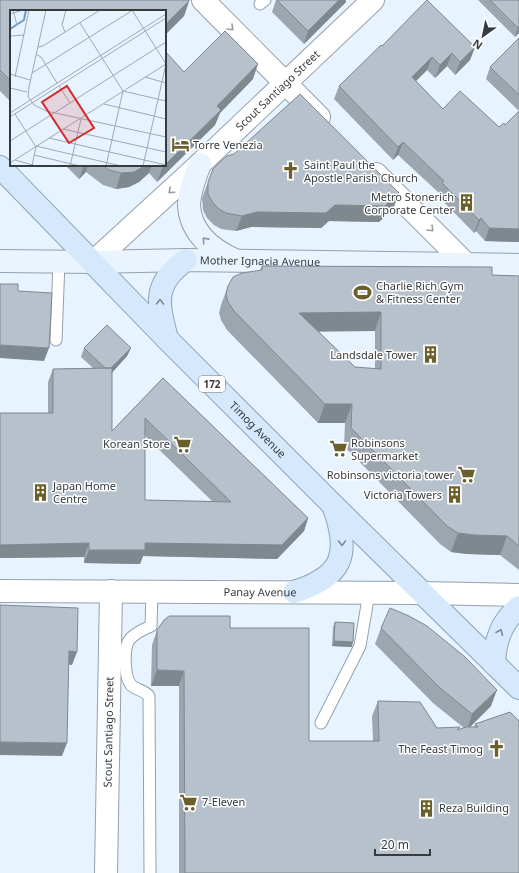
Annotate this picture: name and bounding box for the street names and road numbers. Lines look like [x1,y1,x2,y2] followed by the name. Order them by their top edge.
[232,47,323,134] street label: Scout Santiago Street
[200,252,320,269] street label: Mother Ignacia Avenue
[199,376,225,392] road number: 172
[226,398,290,461] street label: Timog Avenue
[223,584,297,599] street label: Panay Avenue
[100,676,116,788] street label: Scout Santiago Street

